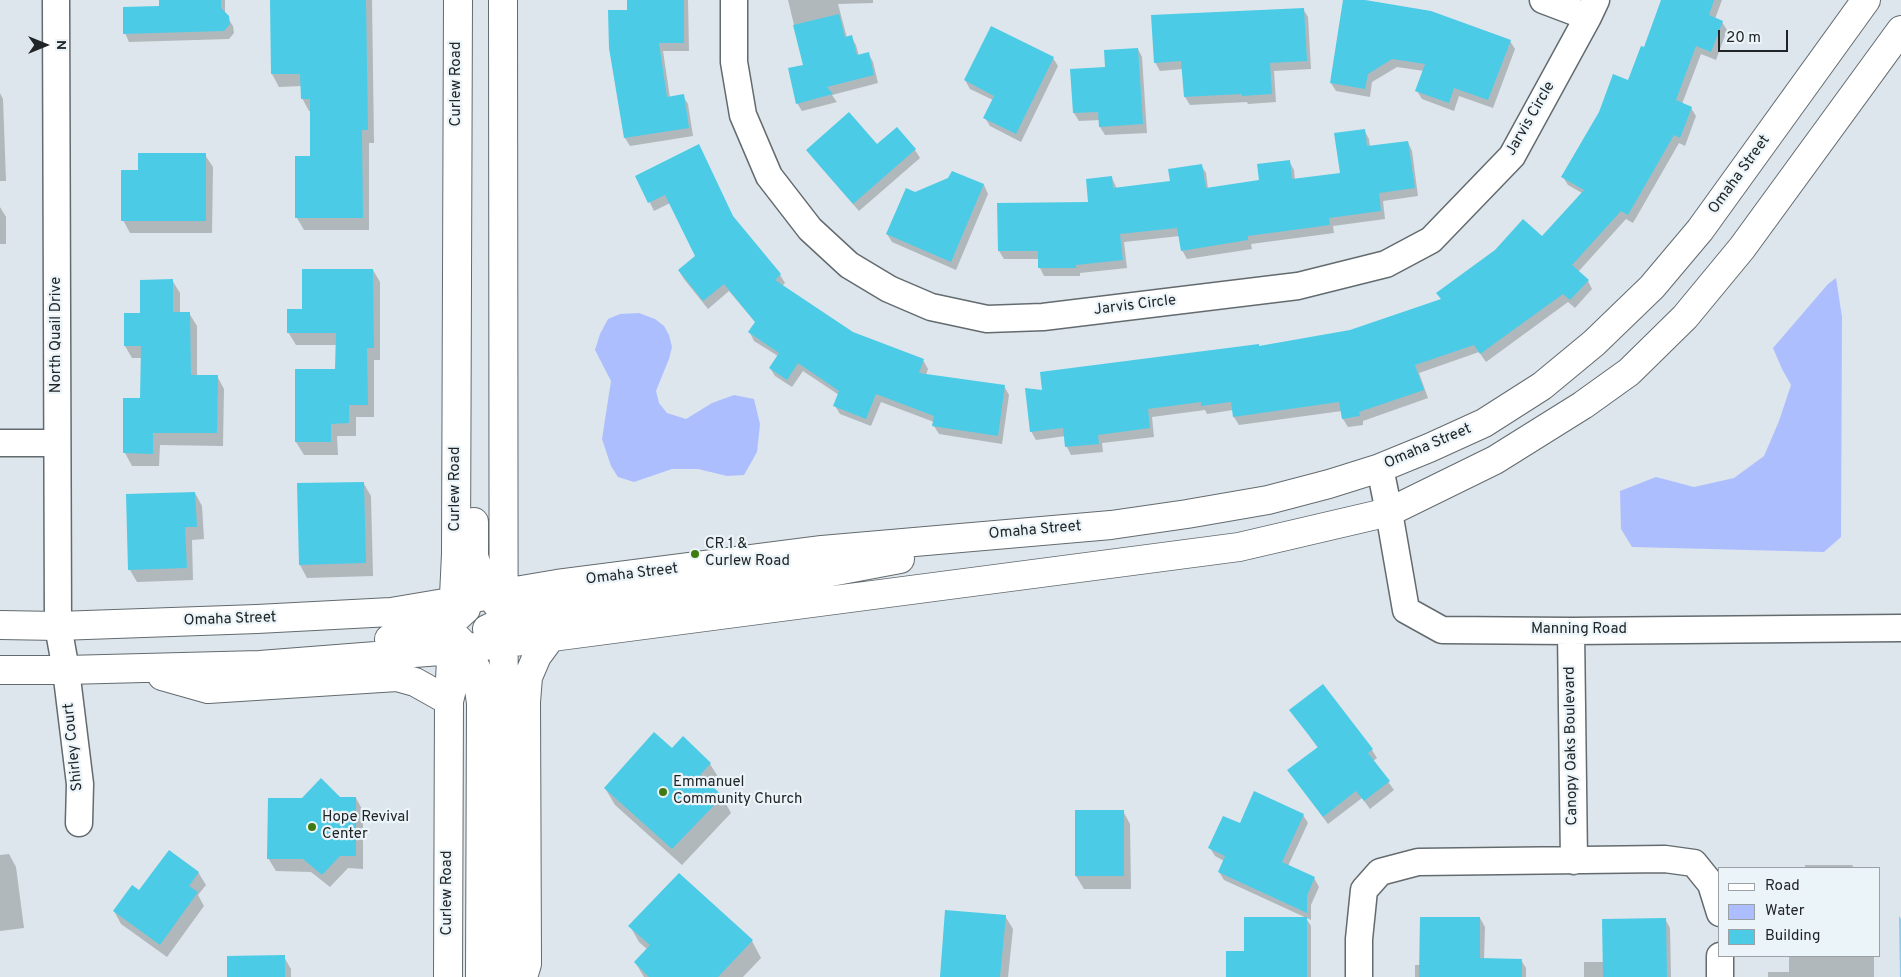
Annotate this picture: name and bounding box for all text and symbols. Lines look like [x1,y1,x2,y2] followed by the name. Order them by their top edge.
[20,20,70,70] north arrow
[1721,20,1791,52] scale bar
[1726,29,1761,48] text: 20 m
[52,40,69,50] text: N
[448,42,466,126] street label: Curlew Road
[1503,79,1559,159] street label: Jarvis Circle
[1705,132,1775,218] street label: Omaha Street
[48,277,66,393] street label: North Quail Drive
[1093,292,1177,320] street label: Jarvis Circle
[1382,421,1474,473] street label: Omaha Street
[447,447,465,531] street label: Curlew Road
[988,518,1082,544] street label: Omaha Street
[705,536,790,571] place label: CR 1 & Curlew Road
[689,548,701,560] marker: CR 1 & Curlew Road
[585,560,679,590] street label: Omaha Street
[183,609,277,631] street label: Omaha Street
[1531,621,1627,639] street label: Manning Road
[1562,666,1582,826] street label: Canopy Oaks Boulevard
[60,702,88,792] street label: Shirley Court
[673,774,802,809] place label: Emmanuel Community Church
[657,786,669,798] marker: Emmanuel Community Church
[322,809,409,844] place label: Hope Revival Center
[306,821,318,833] marker: Hope Revival Center
[439,851,457,935] street label: Curlew Road
[1718,867,1881,957] legend
[1765,877,1800,896] text: Road
[1765,902,1804,921] text: Water
[1765,927,1820,946] text: Building

